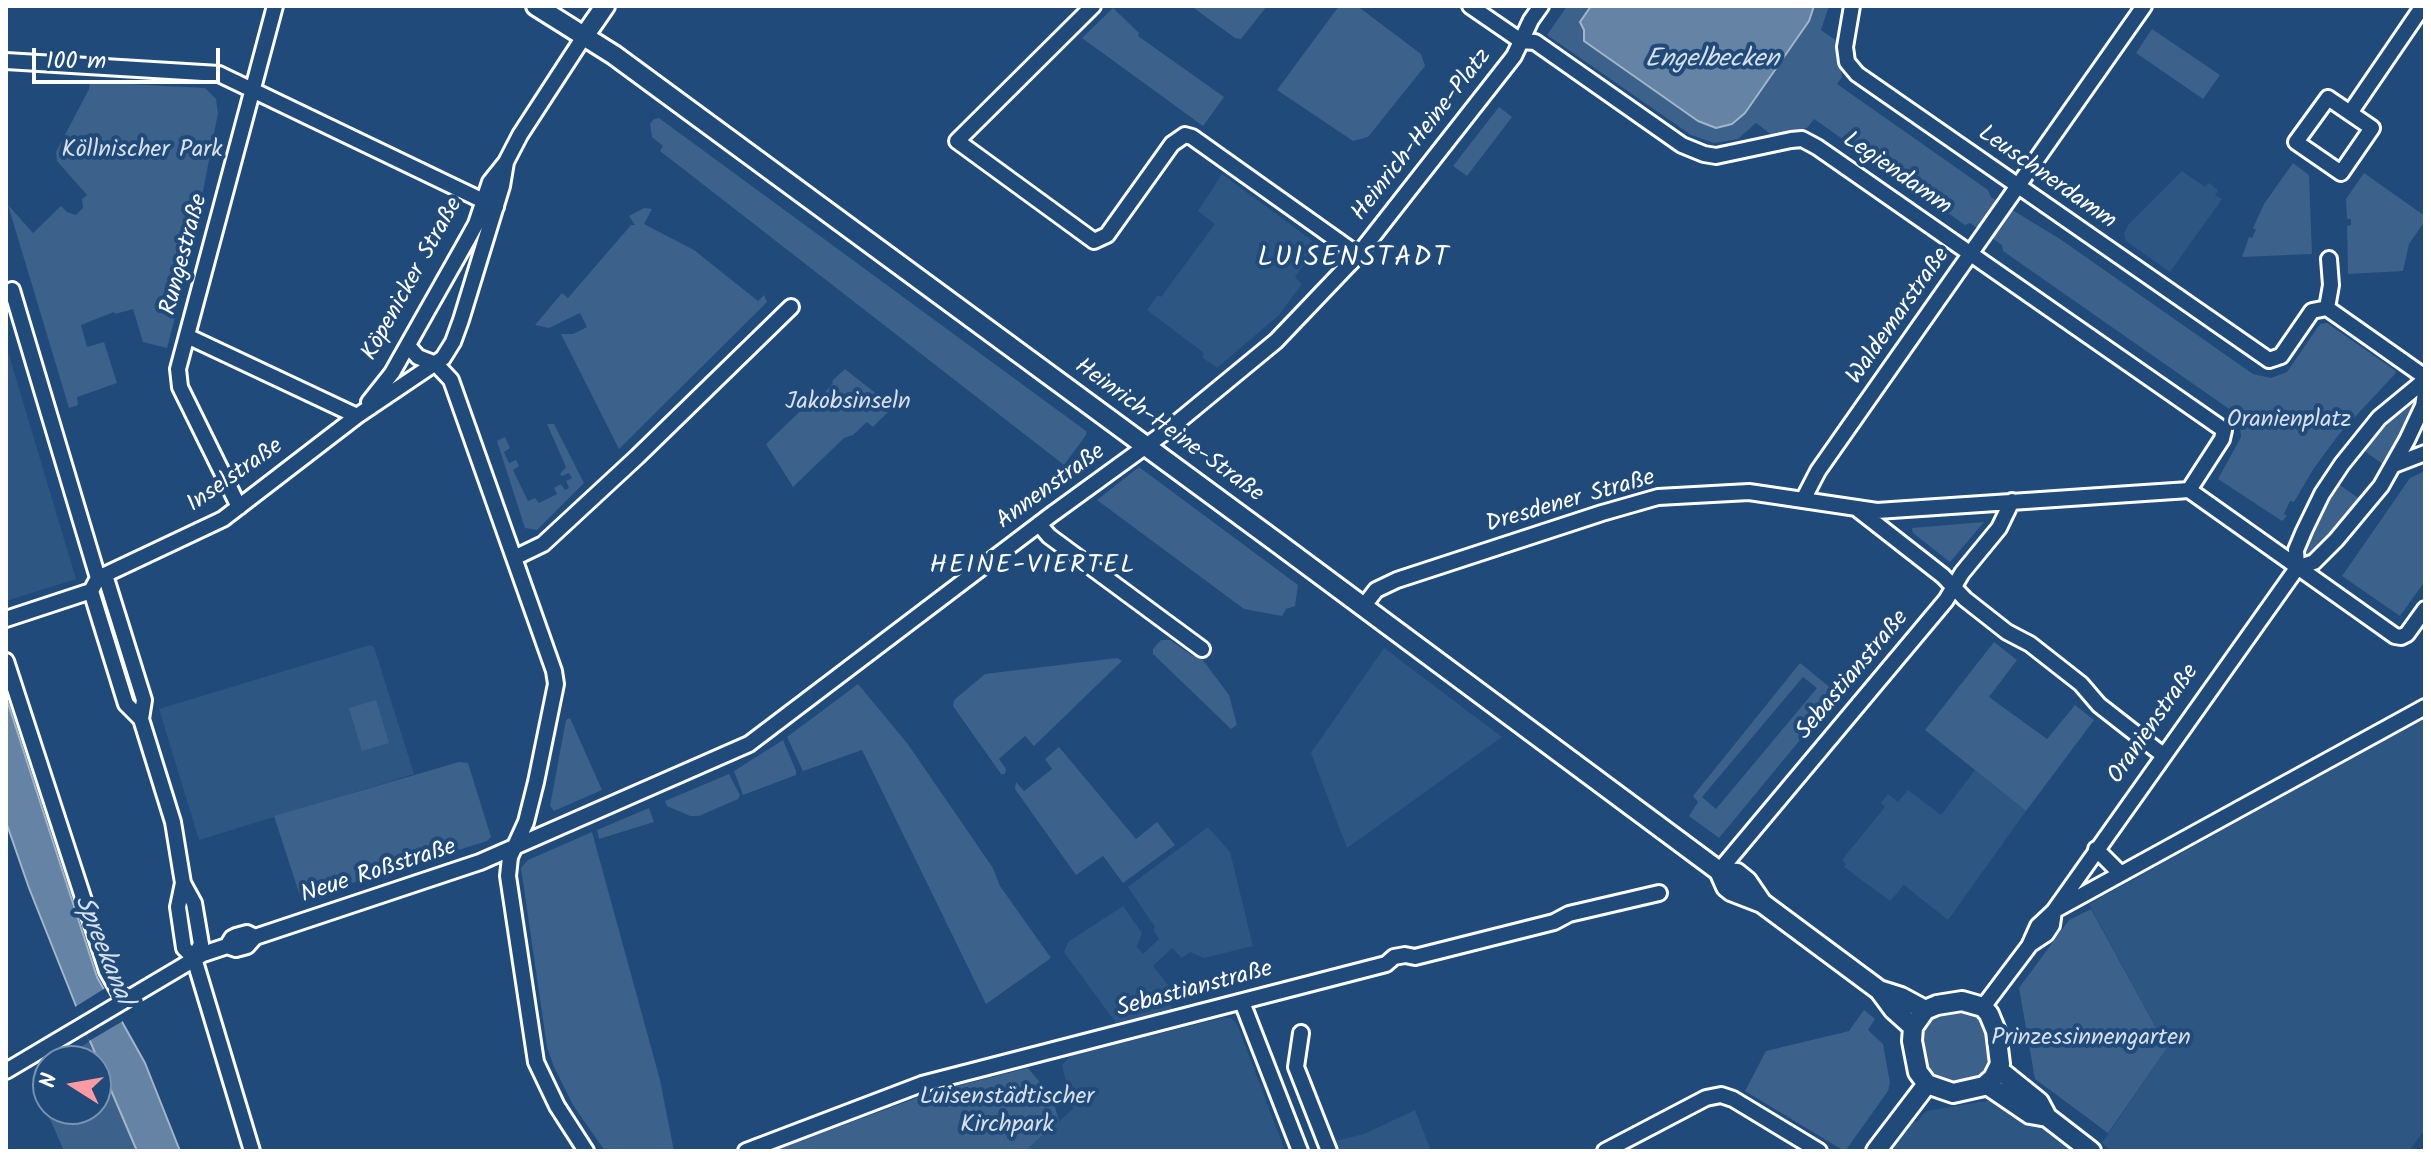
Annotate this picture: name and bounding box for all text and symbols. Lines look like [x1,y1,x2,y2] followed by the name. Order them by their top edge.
[36,32,224,82] scale bar
[46,42,106,81] text: 100 m
[1347,44,1499,228] street label: Heinrich-Heine-Platz
[1645,46,1779,78] water label: Engelbecken
[1971,121,2121,237] street label: Leuschnerdamm
[1836,127,1956,223] street label: Legiendamm
[62,138,222,166] park label: Köllnischer Park
[156,191,216,319] street label: Rungestraße
[357,193,471,367] street label: Köpenicker Straße
[1258,243,1450,277] district label: LUISENSTADT
[1842,243,1958,391] street label: Waldemarstraße
[1068,354,1268,510] street label: Heinrich-Heine-Straße
[785,390,911,418] park label: Jakobsinseln
[2227,408,2351,436] park label: Oranienplatz
[182,433,290,521] street label: Inselstraße
[992,439,1112,537] street label: Annenstraße
[1483,465,1659,541] street label: Dresdener Straße
[929,552,1137,584] district label: HEINE-VIERTEL
[1791,605,1917,747] street label: Sebastianstraße
[2103,660,2207,790] street label: Oranienstraße
[298,834,460,912] street label: Neue Roßstraße
[65,892,137,1010] water label: Spreekanal
[1114,956,1276,1026] street label: Sebastianstraße
[1991,1026,2191,1054] park label: Prinzessinnengarten
[32,1045,112,1125] north arrow
[31,1071,68,1091] text: N
[920,1085,1094,1141] park label: Luisenstädtischer Kirchpark

